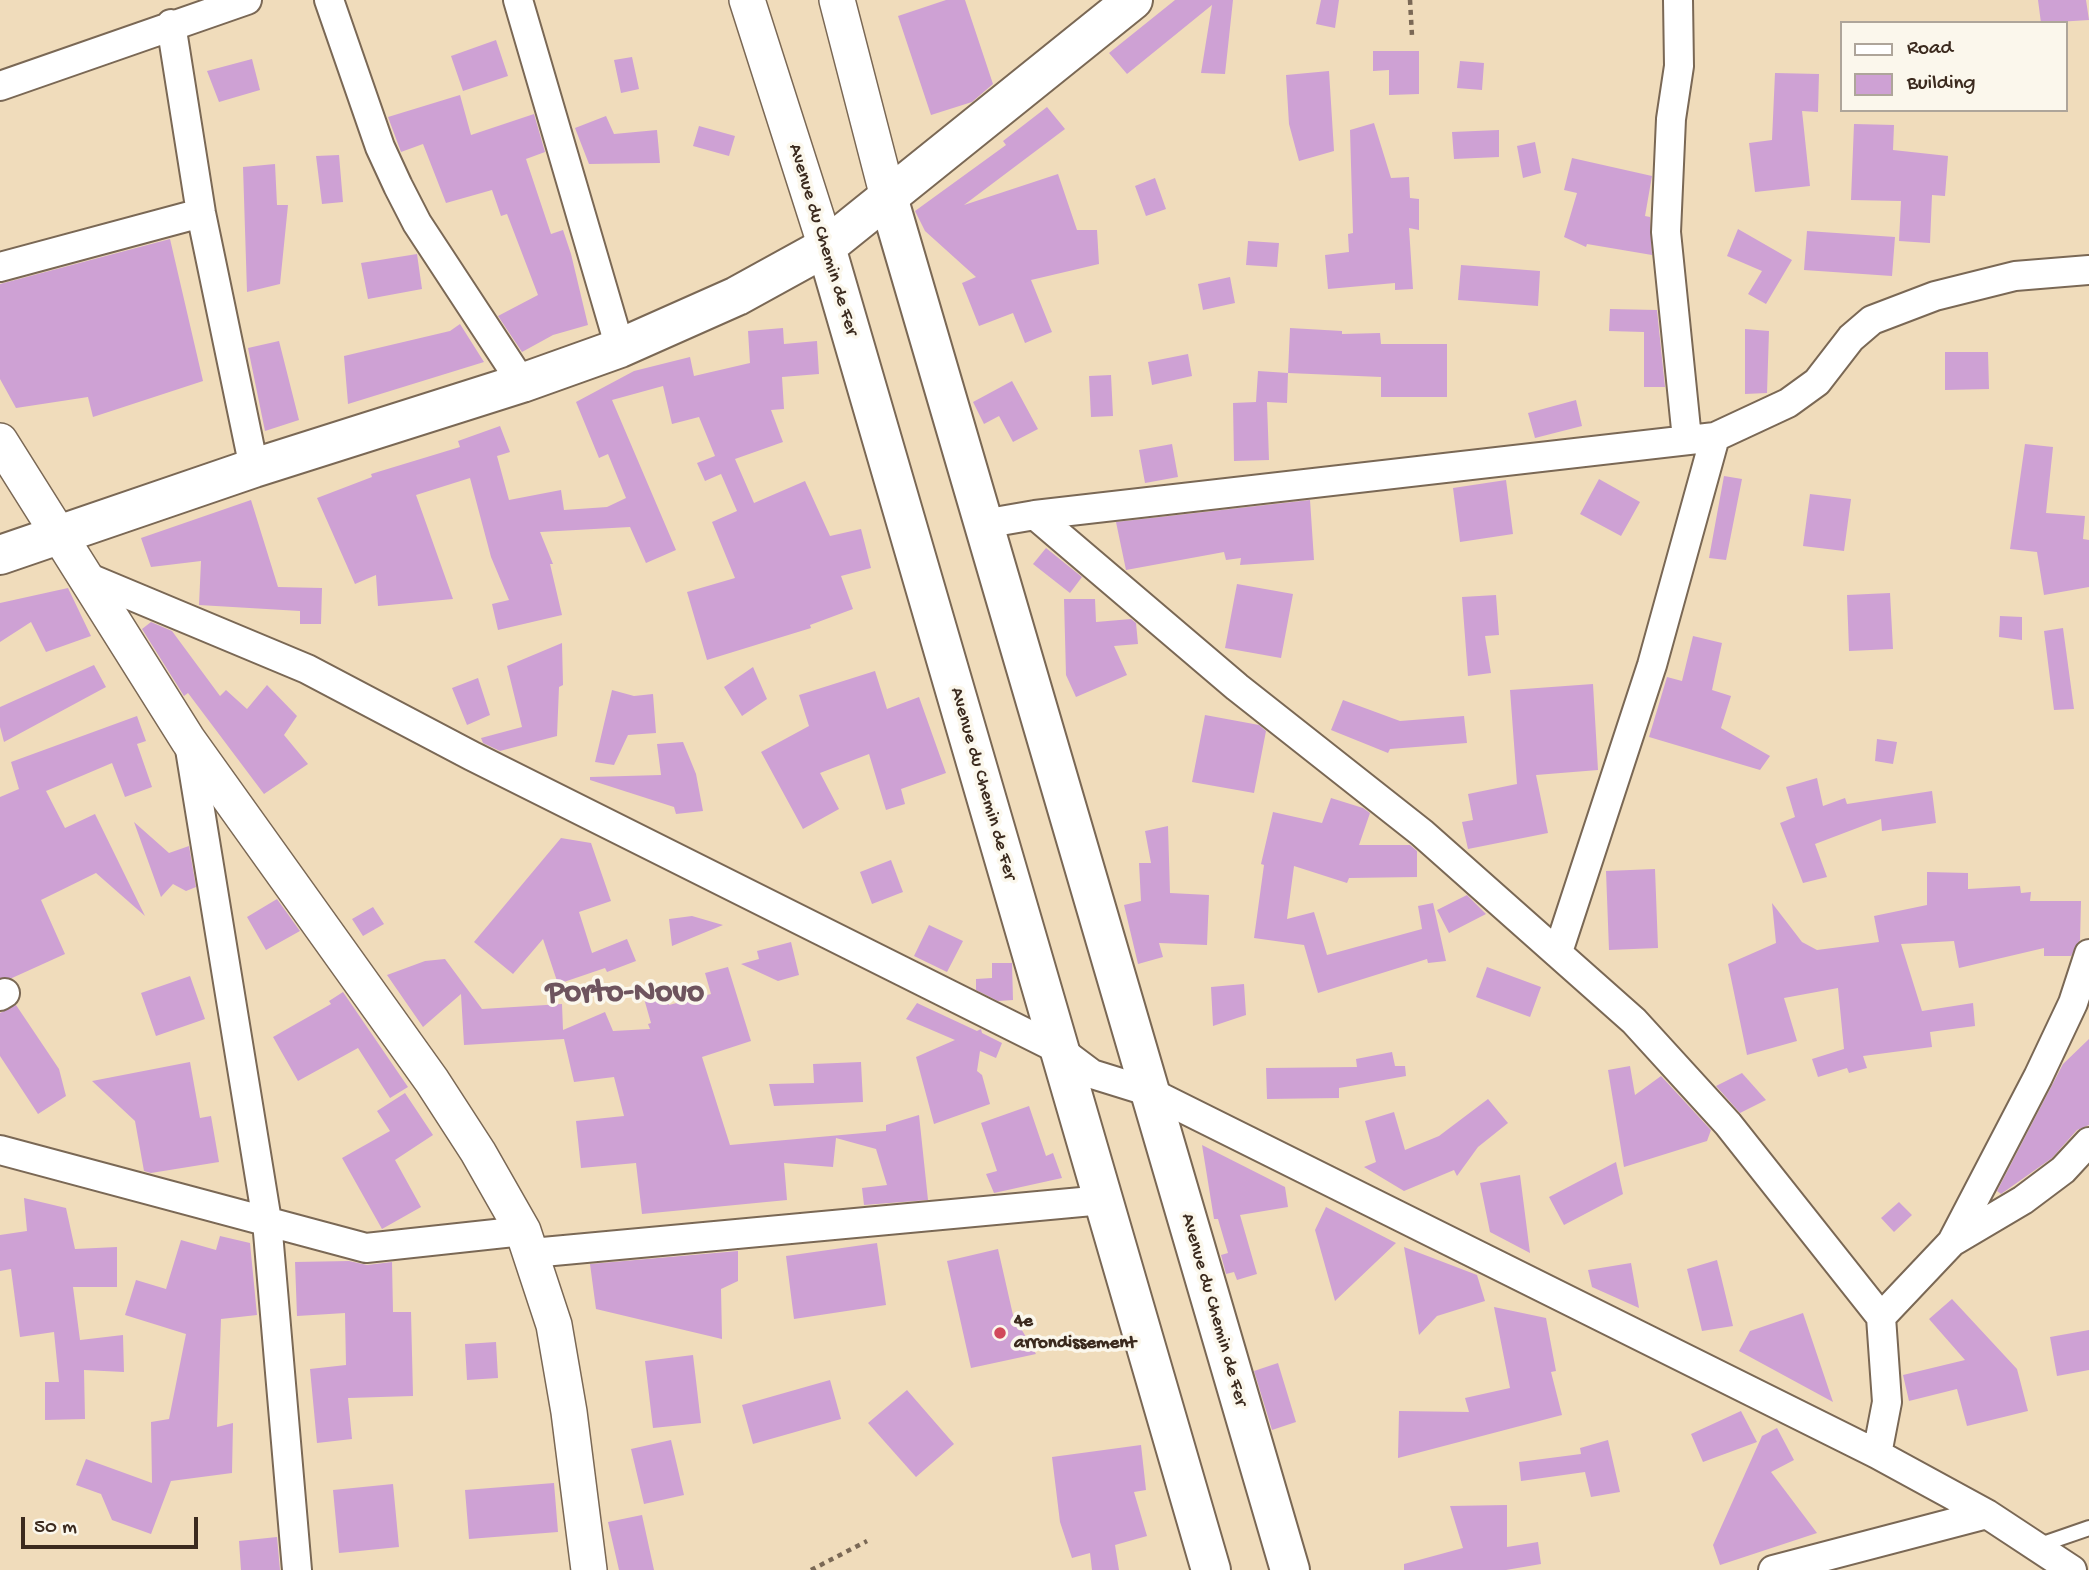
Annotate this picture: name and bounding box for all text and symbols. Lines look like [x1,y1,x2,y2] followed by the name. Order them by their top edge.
[1840,21,2068,112] legend
[1907,37,1953,62] text: Road
[1907,72,1976,97] text: Building
[782,141,862,339] street label: Avenue du Chemin de Fer
[944,685,1020,883] street label: Avenue du Chemin de Fer
[546,975,704,1015] district label: Porto-Novo
[1175,1211,1251,1409] street label: Avenue du Chemin de Fer
[1014,1311,1136,1355] place label: 4e arrondissement
[992,1325,1008,1341] marker: 4e arrondissement
[24,1504,201,1548] scale bar
[34,1516,77,1541] text: 50 m

